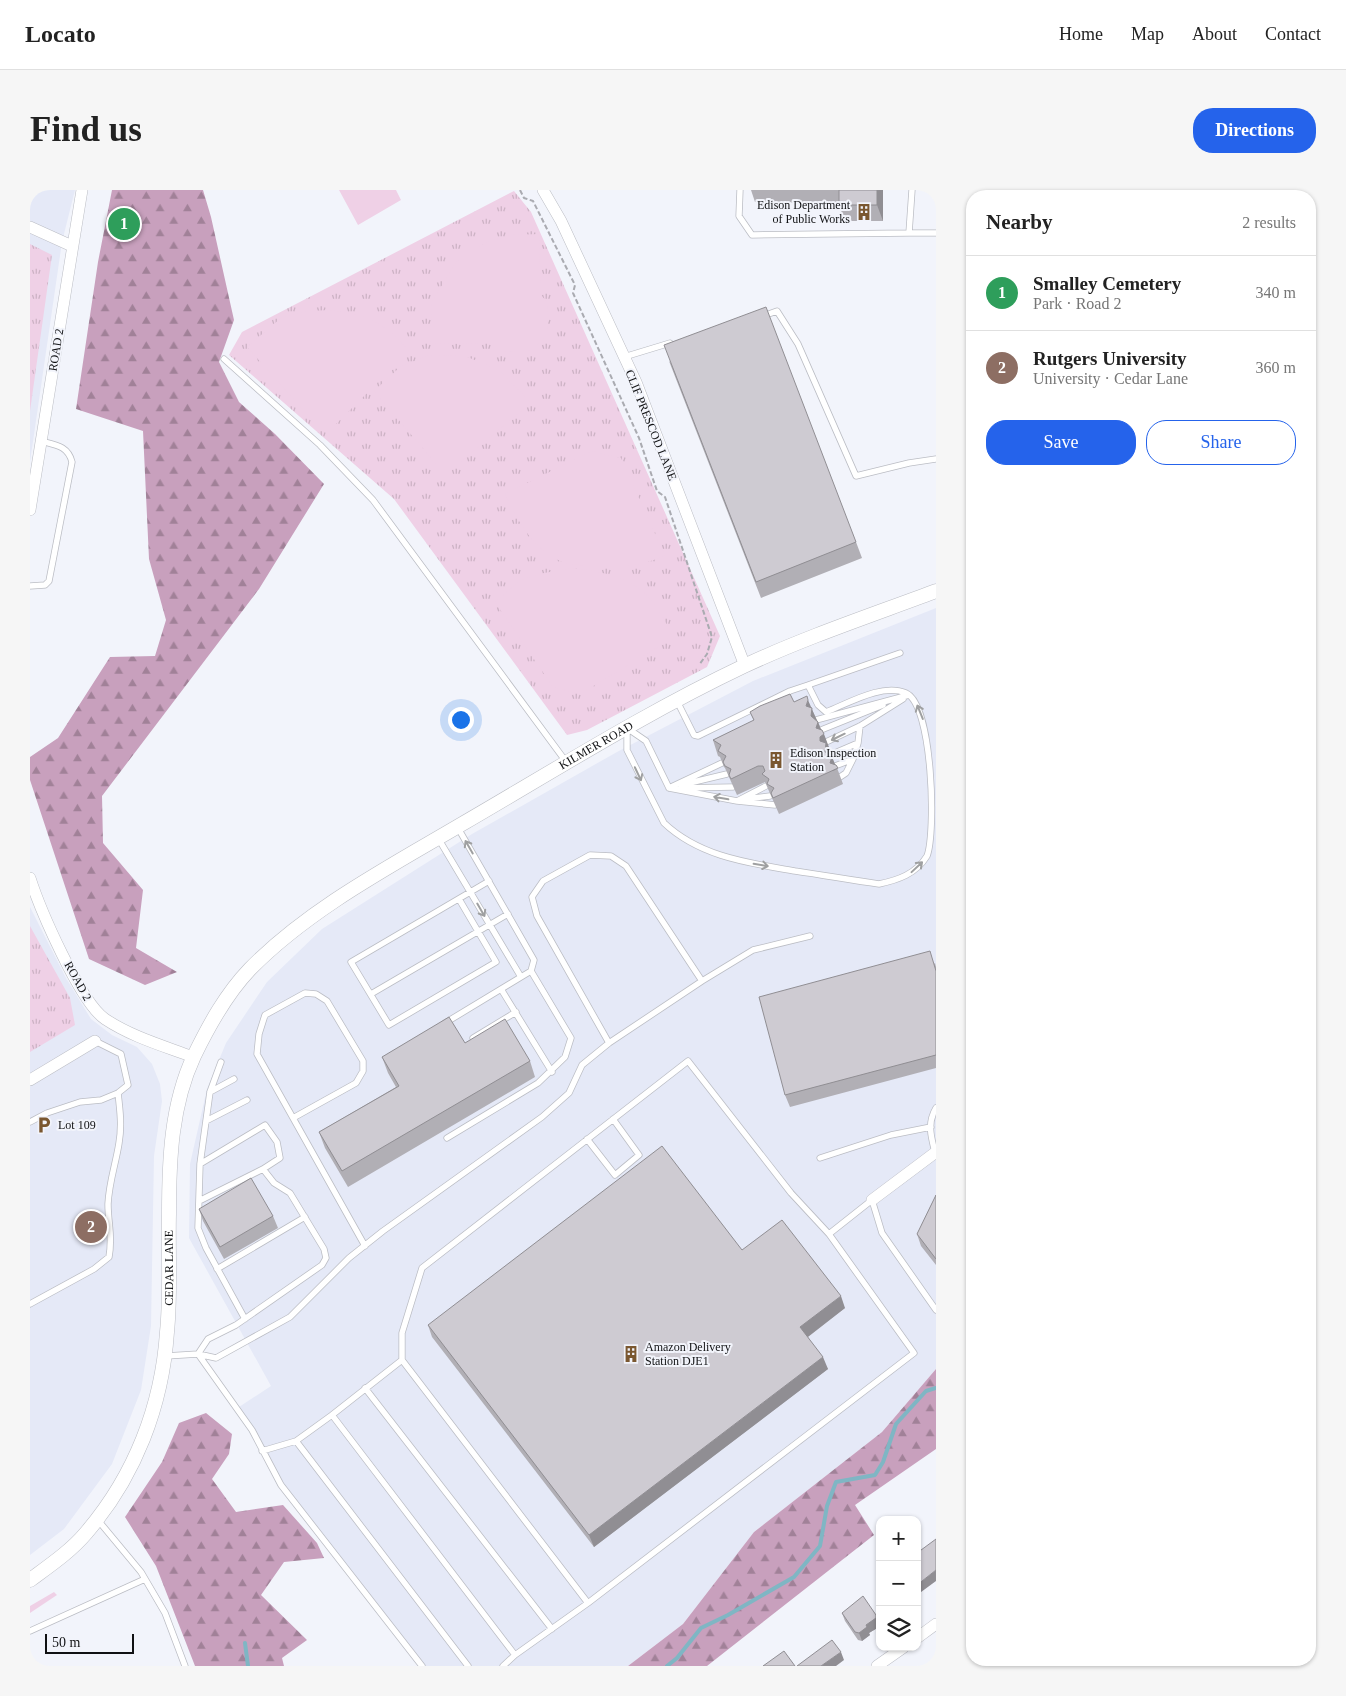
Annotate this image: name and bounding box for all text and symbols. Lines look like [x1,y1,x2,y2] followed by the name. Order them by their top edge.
[25,21,96,47] text: Locato
[1059,24,1103,44] text: Home
[1131,24,1164,44] text: Map
[1192,24,1237,44] text: About
[1265,24,1321,44] text: Contact
[1193,108,1316,153] button: Directions
[30,110,142,149] text: Find us
[757,198,851,226] place label: Edison Department of Public Works
[854,202,874,222] building icon: Edison Department of Public Works
[108,205,140,243] pin: 1
[986,210,1053,234] text: Nearby
[1242,214,1296,231] text: 2 results
[1033,273,1181,294] text: Smalley Cemetery
[998,284,1006,301] text: 1
[1256,284,1296,301] text: 340 m
[1033,295,1121,312] text: Park · Road 2
[46,328,66,372] street label: ROAD 2
[1033,348,1187,369] text: Rutgers University
[998,359,1006,376] text: 2
[1256,359,1296,376] text: 360 m
[622,368,680,482] street label: CLIF PRESCOD LANE
[1033,370,1188,387] text: University · Cedar Lane
[986,420,1136,465] button: Save
[1146,420,1296,465] button: Share
[915,704,924,719] one-way arrow
[448,707,474,733] your location
[557,718,636,772] street label: KILMER ROAD
[830,732,845,742] one-way arrow
[790,746,876,774] place label: Edison Inspection Station
[766,750,786,770] building icon: Edison Inspection Station
[634,766,644,781] one-way arrow
[713,792,729,802] one-way arrow
[463,840,473,854] one-way arrow
[752,860,768,870] one-way arrow
[911,861,923,873] one-way arrow
[477,902,487,916] one-way arrow
[61,959,95,1003] street label: ROAD 2
[34,1115,54,1135] parking icon: Lot 109
[58,1118,96,1132] place label: Lot 109
[75,1208,107,1246] pin: 2
[162,1230,176,1306] street label: CEDAR LANE
[645,1340,731,1368] place label: Amazon Delivery Station DJE1
[621,1344,641,1364] building icon: Amazon Delivery Station DJE1
[876,1516,921,1651] map controls
[876,1516,921,1561] button: +
[876,1561,921,1606] button: −
[876,1606,921,1651] button: layers
[45,1631,134,1654] scale bar
[52,1635,80,1650] text: 50 m

